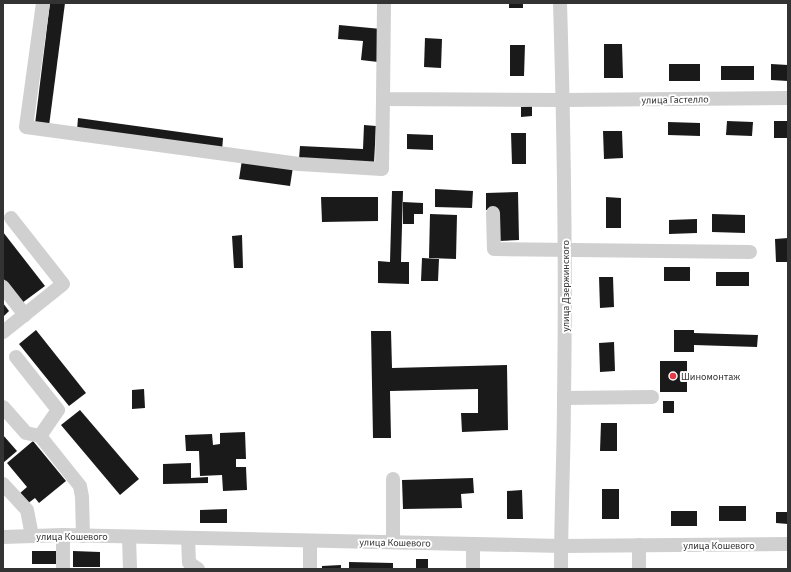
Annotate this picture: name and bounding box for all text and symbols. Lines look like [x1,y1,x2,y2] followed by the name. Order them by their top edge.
[641,92,709,108] street label: улица Гастелло
[559,240,573,332] street label: улица Дзержинского
[681,370,740,384] place label: Шиномонтаж
[668,371,678,381] marker: Шиномонтаж
[36,530,108,544] street label: улица Кошевого
[359,535,431,551] street label: улица Кошевого
[683,539,755,553] street label: улица Кошевого

